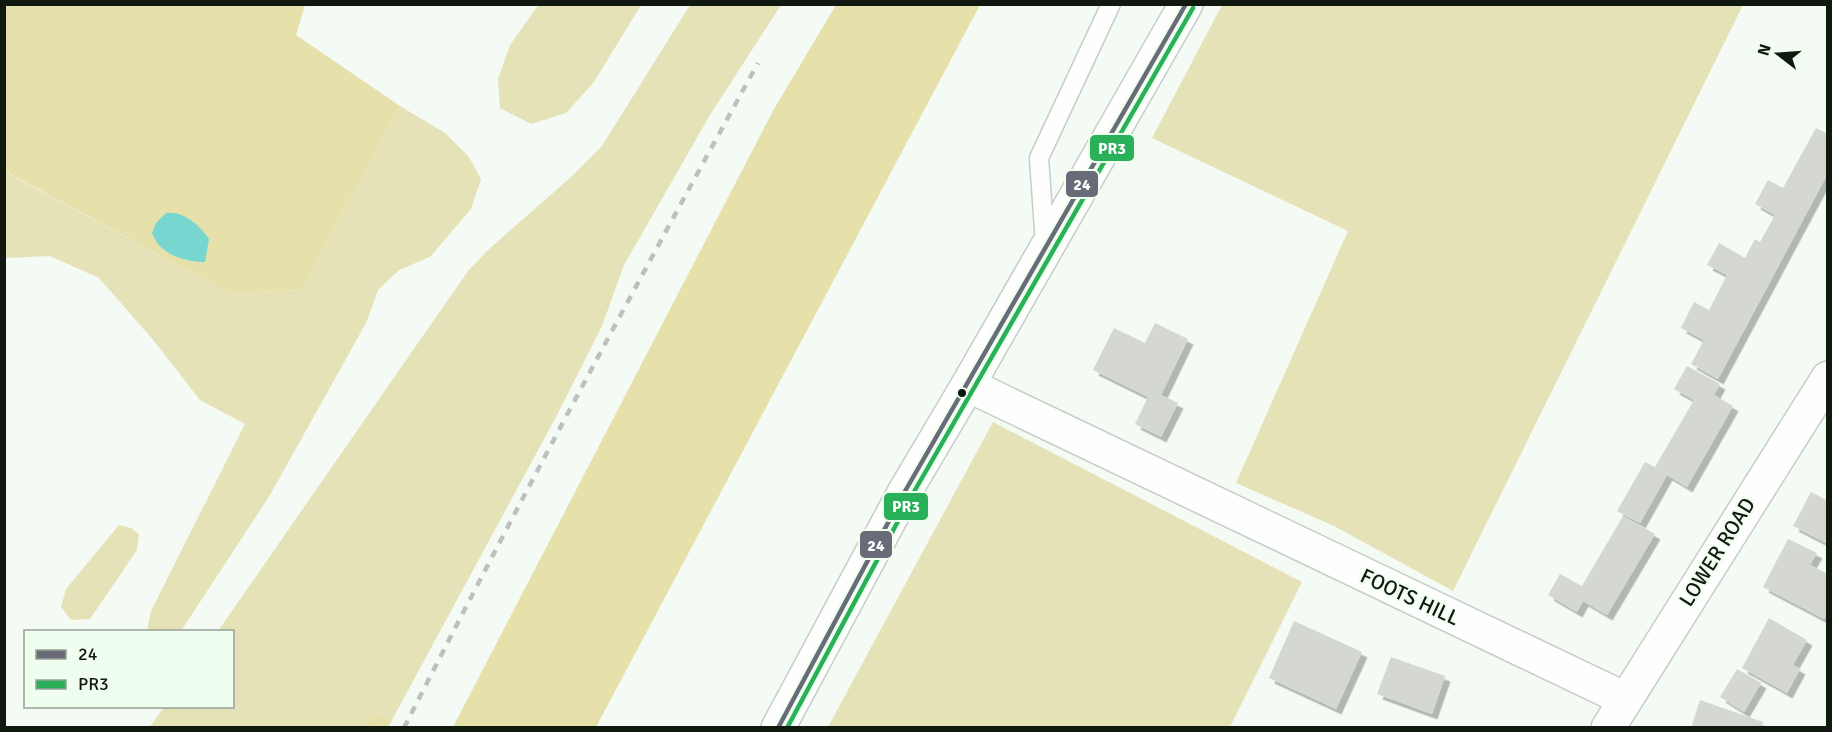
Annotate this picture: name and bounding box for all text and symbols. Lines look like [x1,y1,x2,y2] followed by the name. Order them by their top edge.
[1748,24,1808,84] north arrow
[1753,42,1776,58] text: N
[1089,134,1135,162] line badge: PR3
[1098,139,1126,159] text: PR3
[1065,170,1099,198] line badge: 24
[1073,175,1091,195] text: 24
[956,387,968,399] unlabelled marker
[883,492,929,521] line badge: PR3
[1673,493,1761,611] street label: LOWER ROAD
[892,497,920,517] text: PR3
[859,530,893,559] line badge: 24
[867,536,885,556] text: 24
[1356,563,1464,631] street label: FOOTS HILL
[24,630,234,708] legend
[78,643,98,665] text: 24
[78,673,109,695] text: PR3

